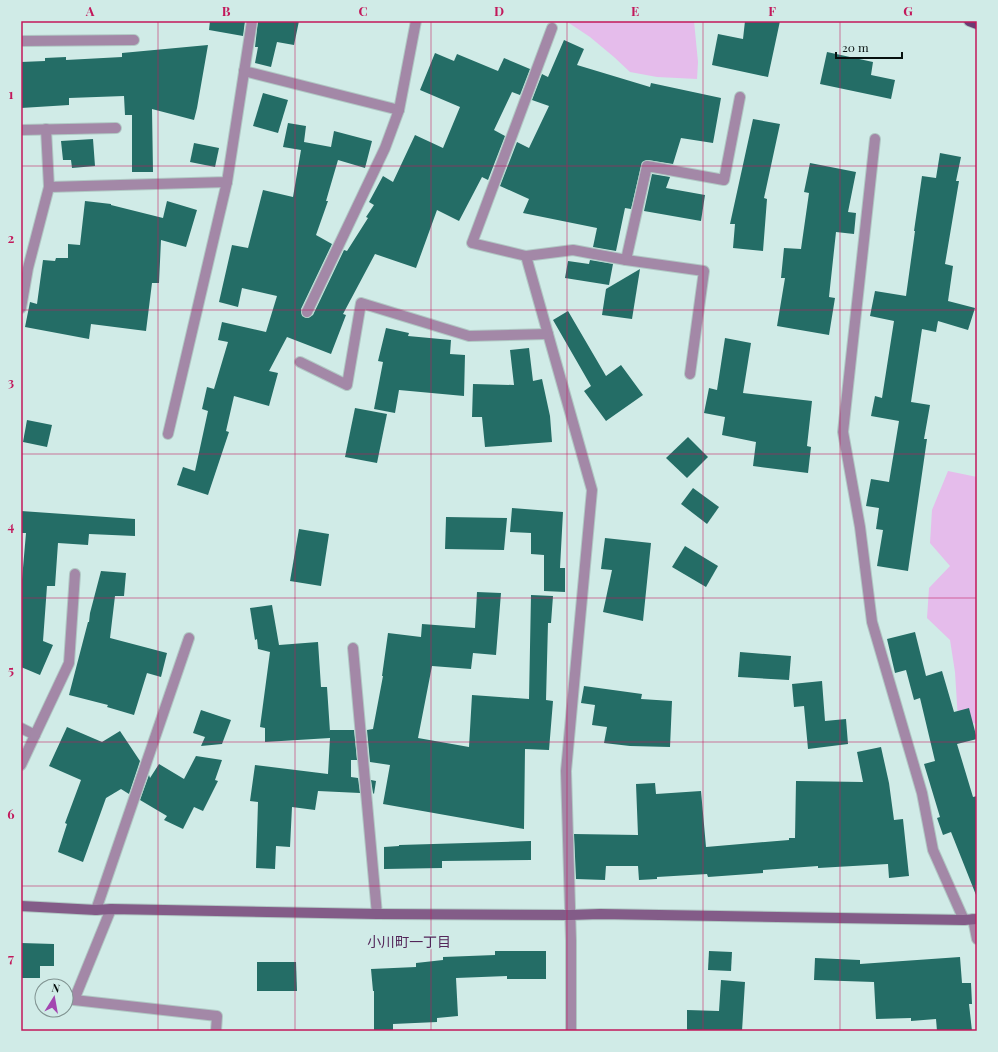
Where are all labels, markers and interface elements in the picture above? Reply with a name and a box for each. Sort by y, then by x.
text: A [85,2,95,19]
text: B [222,2,231,19]
text: C [358,2,368,19]
text: D [494,2,504,19]
text: E [631,2,639,19]
text: F [768,2,776,19]
text: G [903,2,913,19]
scale bar [836,34,902,60]
text: 20 m [842,39,869,55]
text: 1 [9,85,14,102]
text: 2 [8,229,15,246]
text: 3 [8,373,14,390]
text: 4 [8,517,15,534]
text: 5 [8,661,14,678]
text: 6 [7,805,15,822]
district label: 小川町一丁目 [367,932,451,951]
text: 7 [8,949,14,966]
north arrow [34,978,74,1018]
text: N [51,980,61,996]

